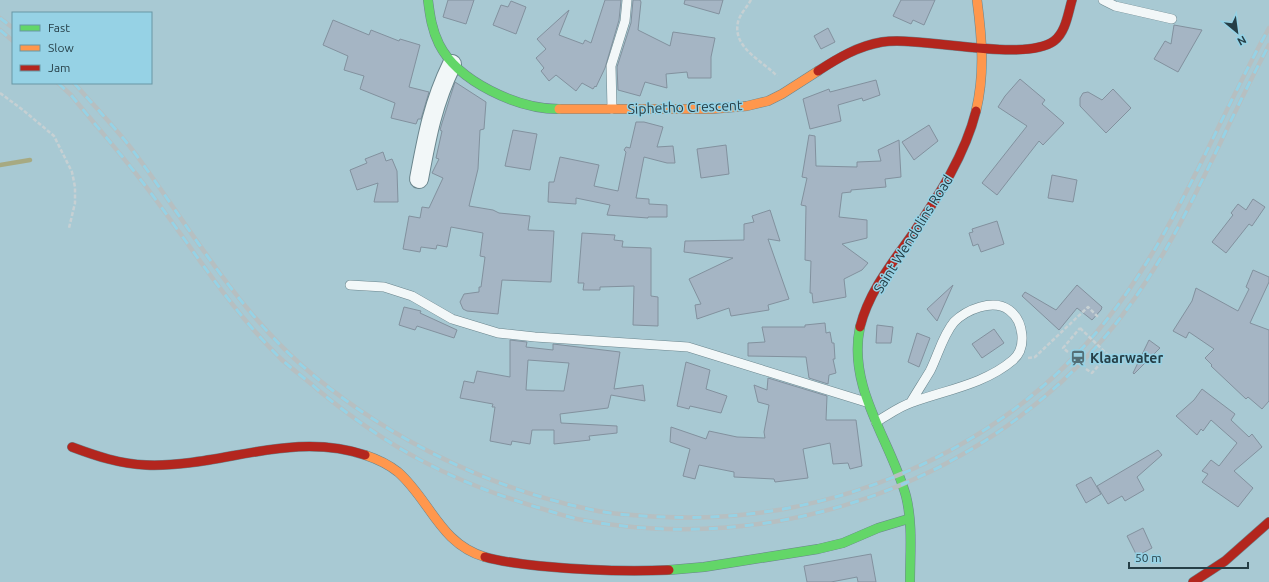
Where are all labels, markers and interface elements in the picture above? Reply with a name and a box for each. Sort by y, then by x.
legend [12,12,152,84]
north arrow [1217,12,1257,52]
text: Fast [48,21,70,34]
text: N [1235,34,1248,48]
text: Slow [48,41,74,54]
text: Jam [48,61,70,74]
street label: Siphetho Crescent [627,97,743,117]
street label: Saint Wendolins Road [870,172,956,296]
station icon: Klaarwater [1069,349,1087,367]
place label: Klaarwater [1090,350,1163,366]
scale bar [1129,544,1248,570]
text: 50 m [1135,551,1162,564]

